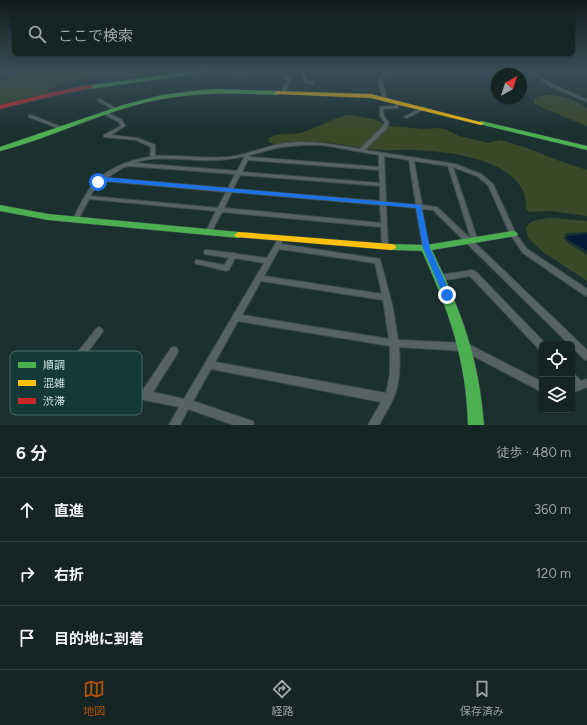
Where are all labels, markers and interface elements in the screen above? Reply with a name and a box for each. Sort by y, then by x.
search box [12,12,575,56]
icon: search [26,23,48,45]
text: ここで検索 [58,27,133,45]
north arrow [491,68,527,104]
route start [89,173,107,191]
route end [438,286,456,304]
map controls [539,341,575,413]
button: locate [539,341,575,377]
legend [10,351,142,415]
text: 順調 [43,359,65,372]
text: 混雑 [43,377,65,390]
button: layers [539,377,575,413]
text: 渋滞 [43,395,65,408]
text: 6 分 [16,443,47,463]
text: 徒歩 · 480 m [497,445,571,460]
icon: ahead [16,499,38,521]
text: 直進 [54,502,84,520]
text: 360 m [534,502,571,517]
icon: right [16,563,38,585]
text: 右折 [54,566,84,584]
text: 120 m [536,566,571,581]
icon: arrive [16,627,38,649]
text: 目的地に到着 [54,630,144,648]
tab: 地図 [83,678,105,718]
tab: 経路 [271,678,293,718]
tab: 保存済み [460,678,504,718]

